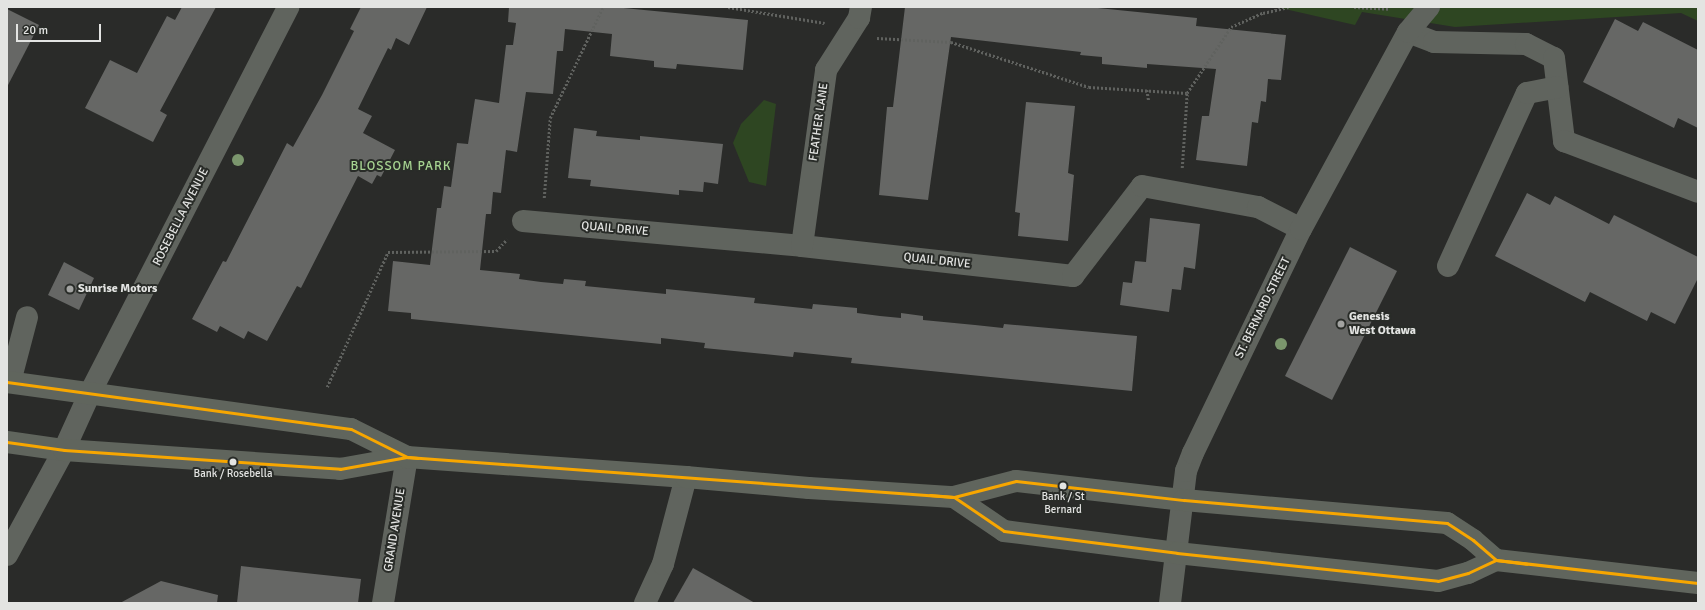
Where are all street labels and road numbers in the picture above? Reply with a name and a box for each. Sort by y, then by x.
street label: FEATHER LANE [806,82,832,162]
street label: ROSEBELLA AVENUE [150,166,212,268]
street label: QUAIL DRIVE [581,219,649,239]
street label: QUAIL DRIVE [903,250,971,272]
street label: ST. BERNARD STREET [1232,255,1294,361]
street label: GRAND AVENUE [381,487,409,573]

